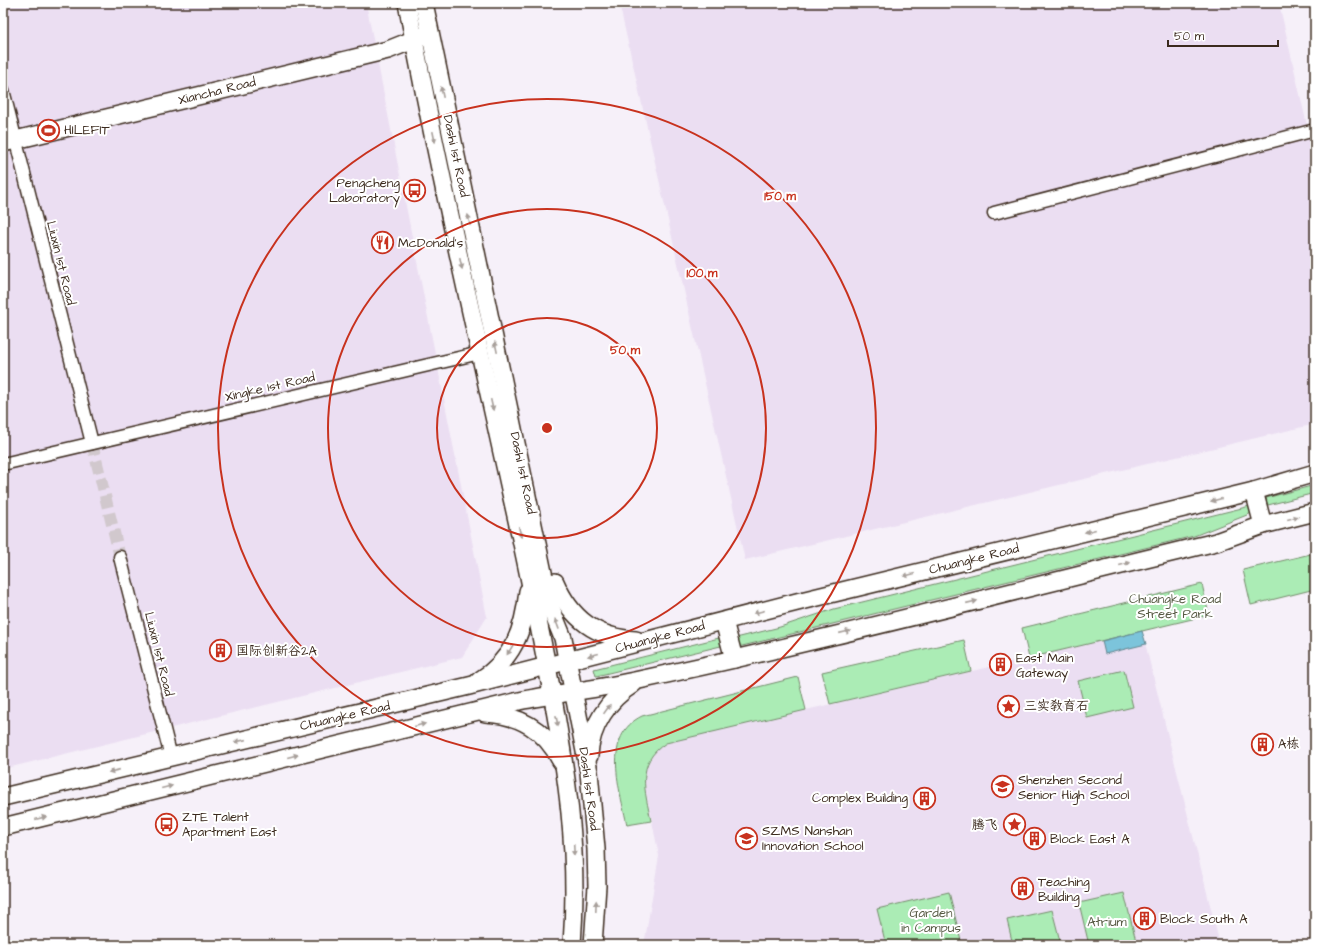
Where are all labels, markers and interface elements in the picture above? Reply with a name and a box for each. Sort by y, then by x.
scale bar [1168,22,1278,48]
text: 50 m [1174,28,1205,45]
street label: Xiancha Road [176,73,258,109]
one-way arrow [439,86,445,99]
street label: Dashi 1st Road [438,113,474,199]
sports icon: HILEFIT [36,117,62,143]
place label: HILEFIT [64,121,111,139]
one-way arrow [432,131,438,143]
place label: Pengcheng Laboratory [329,174,400,208]
bus stop icon: Pengcheng Laboratory [402,177,428,203]
text: 150 m [764,188,797,205]
one-way arrow [466,213,472,226]
street label: Liuxin 1st Road [42,219,80,307]
restaurant icon: McDonald's [370,230,396,256]
place label: McDonald's [398,234,464,252]
one-way arrow [459,258,465,271]
text: 100 m [687,265,718,282]
one-way arrow [492,341,498,353]
text: 50 m [610,342,641,359]
street label: Xingke 1st Road [223,368,317,407]
one-way arrow [489,399,495,411]
centre of rings [540,421,554,435]
street label: Dashi 1st Road [505,430,541,516]
one-way arrow [1210,498,1223,504]
one-way arrow [1287,514,1299,520]
one-way arrow [517,526,523,538]
one-way arrow [1084,528,1096,534]
street label: Chuangke Road [927,539,1021,580]
one-way arrow [1119,560,1131,566]
one-way arrow [903,572,916,578]
park label: Chuangke Road Street Park [1129,590,1221,623]
one-way arrow [966,599,978,605]
one-way arrow [753,609,766,615]
street label: Liuxin 1st Road [140,610,178,698]
street label: Chuangke Road [613,616,707,659]
one-way arrow [554,617,560,629]
one-way arrow [839,629,851,635]
building icon: 国际创新谷2A [207,638,233,664]
place label: 国际创新谷2A [236,642,317,660]
one-way arrow [507,644,514,656]
place label: East Main Gateway [1016,649,1074,683]
one-way arrow [587,652,599,658]
building icon: East Main Gateway [987,652,1013,678]
place icon: 三实教育石 [996,693,1022,719]
street label: Chuangke Road [298,697,392,736]
place label: 三实教育石 [1024,697,1089,715]
one-way arrow [603,704,611,714]
one-way arrow [554,715,560,727]
one-way arrow [414,722,426,728]
building icon: A栋 [1250,731,1276,757]
place label: A栋 [1278,735,1299,753]
one-way arrow [234,738,246,744]
street label: Dashi 1st Road [574,746,604,832]
one-way arrow [287,753,300,759]
one-way arrow [107,768,119,774]
place label: Shenzhen Second Senior High School [1018,771,1129,805]
school or university icon: Shenzhen Second Senior High School [989,774,1015,800]
one-way arrow [161,784,173,790]
building icon: Complex Building [911,785,937,811]
place label: Complex Building [812,789,908,808]
place label: ZTE Talent Apartment East [182,808,278,841]
bus stop icon: ZTE Talent Apartment East [153,811,179,837]
place icon: 腾飞 [1001,812,1027,838]
one-way arrow [35,815,47,821]
place label: 腾飞 [972,816,998,834]
place label: SZMS Nanshan Innovation School [762,822,864,855]
school or university icon: SZMS Nanshan Innovation School [733,825,759,851]
building icon: Block East A [1021,826,1047,852]
place label: Block East A [1050,830,1130,848]
one-way arrow [571,844,578,856]
place label: Teaching Building [1038,873,1090,907]
building icon: Teaching Building [1010,876,1036,902]
one-way arrow [593,899,599,912]
park label: Garden in Campus [901,904,961,937]
building icon: Block South A [1131,906,1157,932]
place label: Block South A [1160,910,1248,928]
park label: Atrium [1087,913,1128,931]

